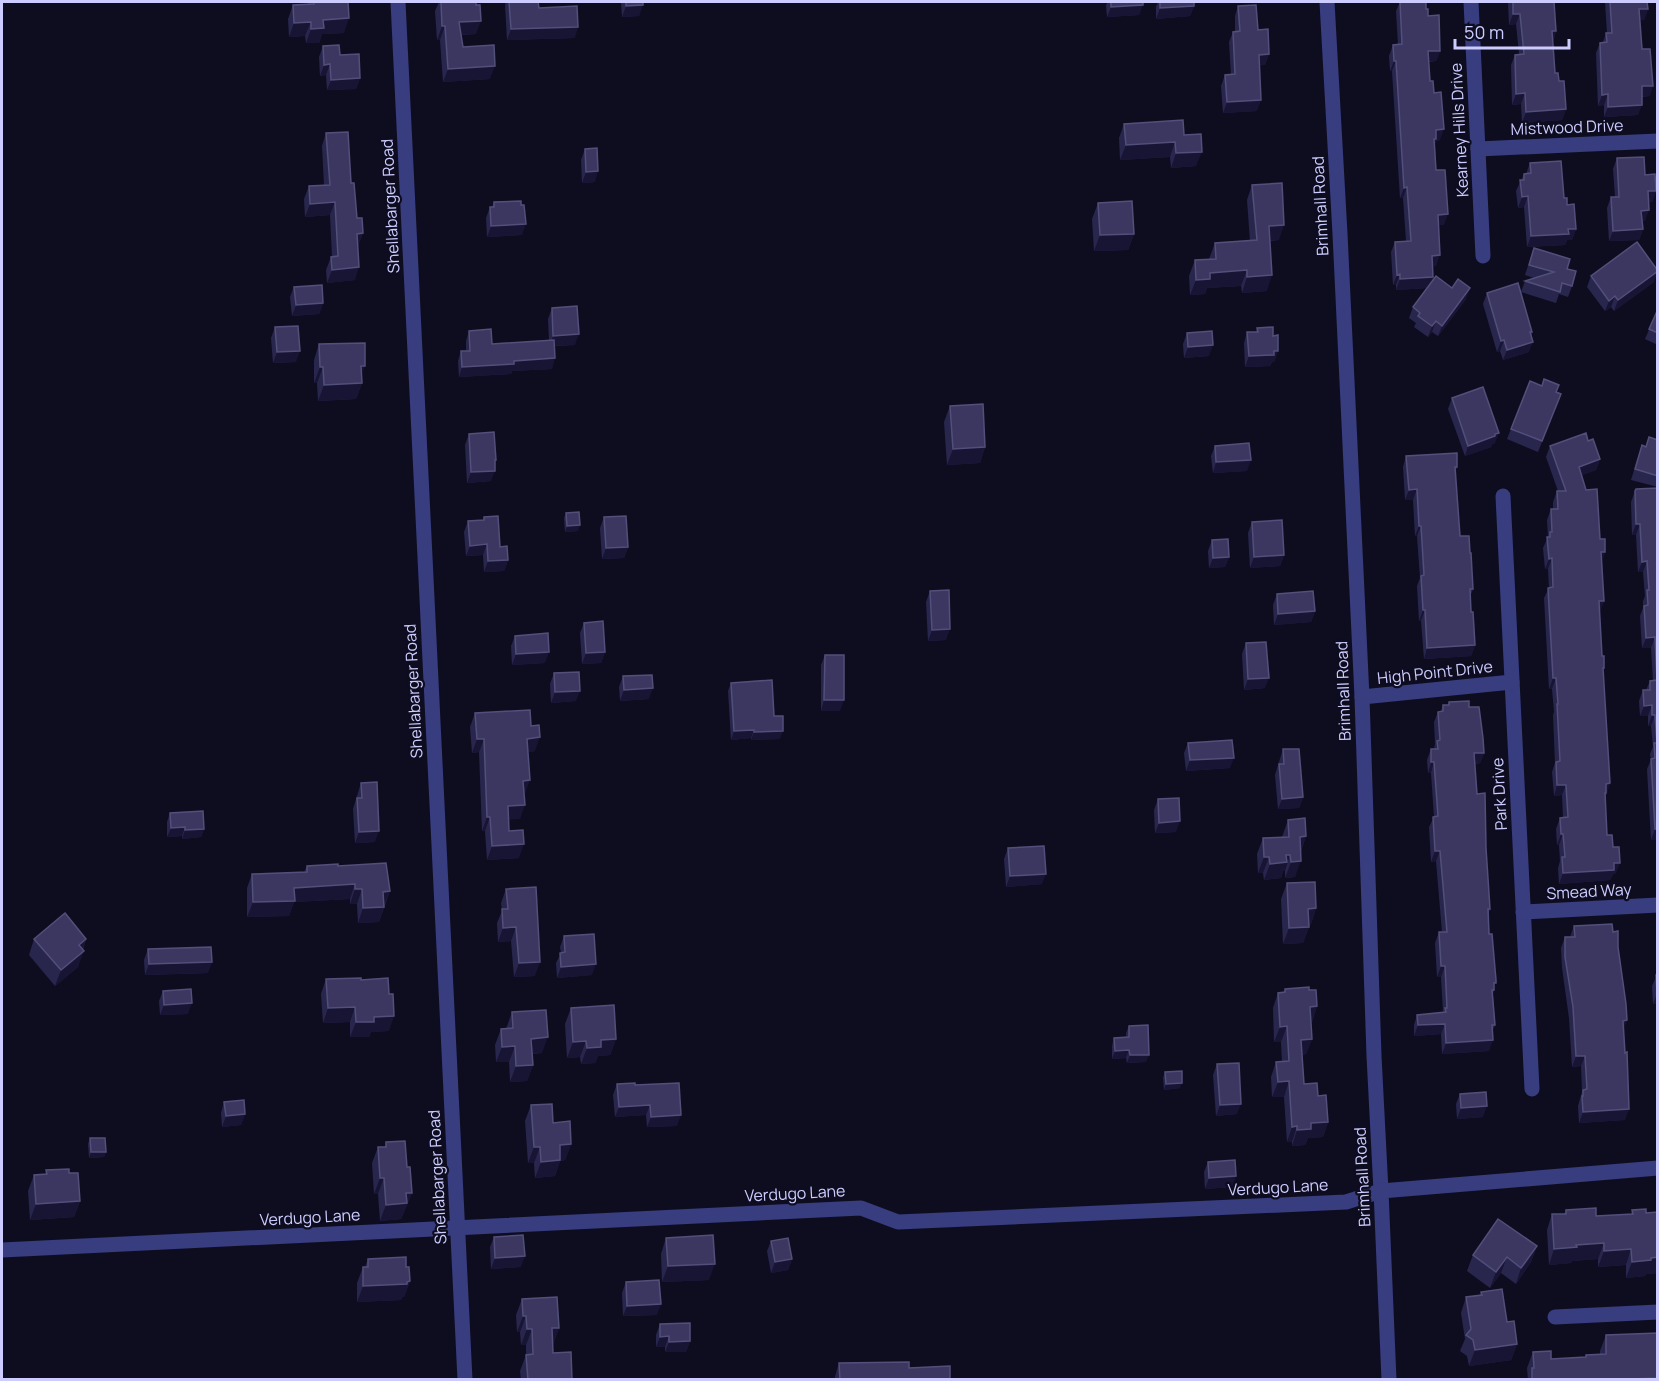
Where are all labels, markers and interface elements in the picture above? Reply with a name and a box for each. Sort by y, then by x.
scale bar [1455,12,1569,50]
text: 50 m [1464,20,1504,44]
street label: Kearney Hills Drive [1445,62,1473,198]
street label: Mistwood Drive [1510,114,1624,140]
street label: Shellabarger Road [375,138,405,274]
street label: Brimhall Road [1306,156,1334,256]
street label: Shellabarger Road [398,623,428,759]
street label: Brimhall Road [1330,641,1356,741]
street label: High Point Drive [1376,655,1494,689]
street label: Park Drive [1486,757,1512,831]
street label: Smead Way [1546,878,1633,904]
street label: Shellabarger Road [422,1109,452,1245]
street label: Brimhall Road [1348,1127,1376,1227]
street label: Verdugo Lane [1227,1173,1329,1201]
street label: Verdugo Lane [744,1179,846,1207]
street label: Verdugo Lane [259,1203,361,1231]

